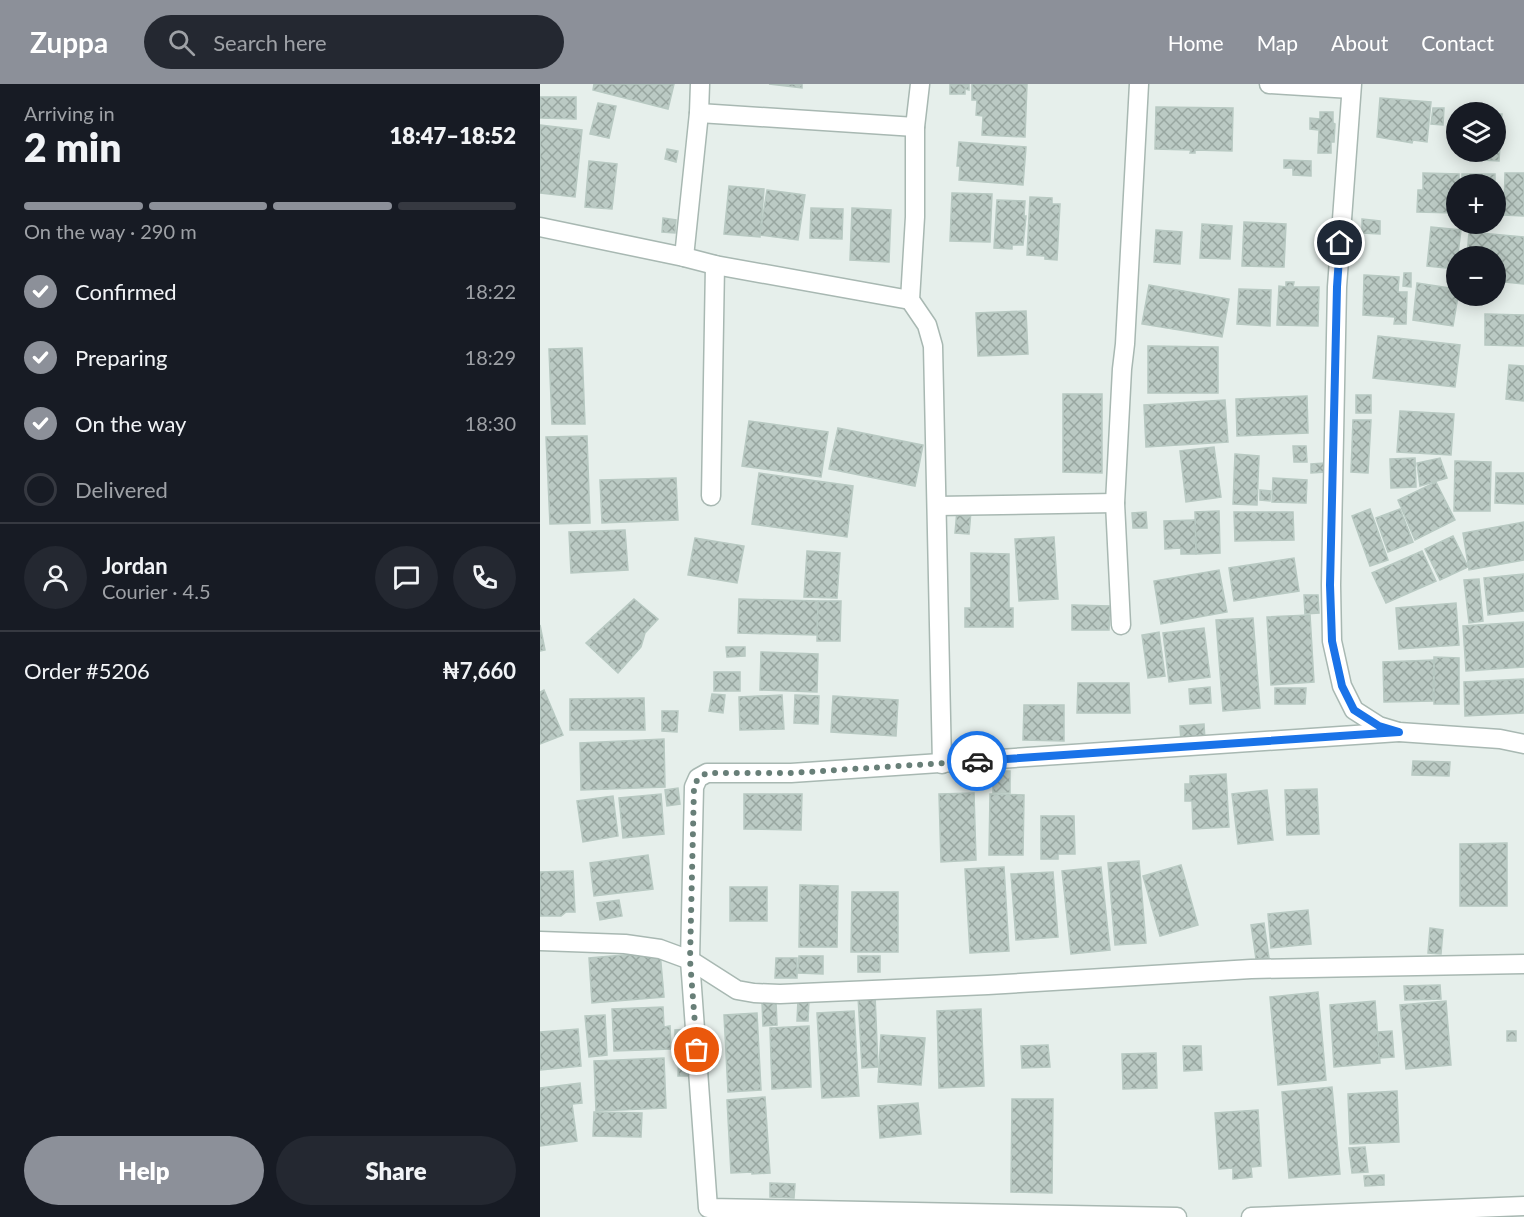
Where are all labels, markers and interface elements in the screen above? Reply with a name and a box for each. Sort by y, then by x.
search box [144,15,564,69]
text: Zuppa [30,25,108,59]
icon: search [165,26,198,59]
text: Search here [213,29,327,56]
text: Home [1168,30,1224,55]
text: Map [1257,30,1298,55]
text: About [1331,30,1388,55]
text: Contact [1421,30,1494,55]
text: Arriving in [24,101,115,125]
map controls [1446,102,1506,306]
button: layers [1446,102,1506,162]
text: 18:47–18:52 [390,122,516,149]
text: 2 min [24,124,121,170]
button: + [1446,174,1506,234]
pin [1314,217,1365,268]
text: On the way · 290 m [24,219,197,243]
icon: home [1323,226,1356,259]
button: − [1446,246,1506,306]
icon: check [24,275,57,308]
text: Confirmed [75,278,177,305]
text: 18:22 [465,279,516,303]
icon: check [24,341,57,374]
text: Preparing [75,344,167,371]
text: 18:29 [465,345,516,369]
icon: check [24,407,57,440]
text: On the way [75,410,186,437]
text: 18:30 [465,411,516,435]
text: Delivered [75,476,168,503]
button: person [24,546,87,609]
button: chat [375,546,438,609]
button: phone [453,546,516,609]
text: Jordan [102,552,168,579]
text: Courier · 4.5 [102,579,211,603]
text: Order #5206 [24,657,150,684]
text: ₦7,660 [442,657,516,684]
courier [947,731,1007,791]
icon: car [961,745,994,778]
pin [671,1024,722,1075]
icon: bag [680,1033,713,1066]
button: Help [24,1136,264,1205]
button: Share [276,1136,516,1205]

